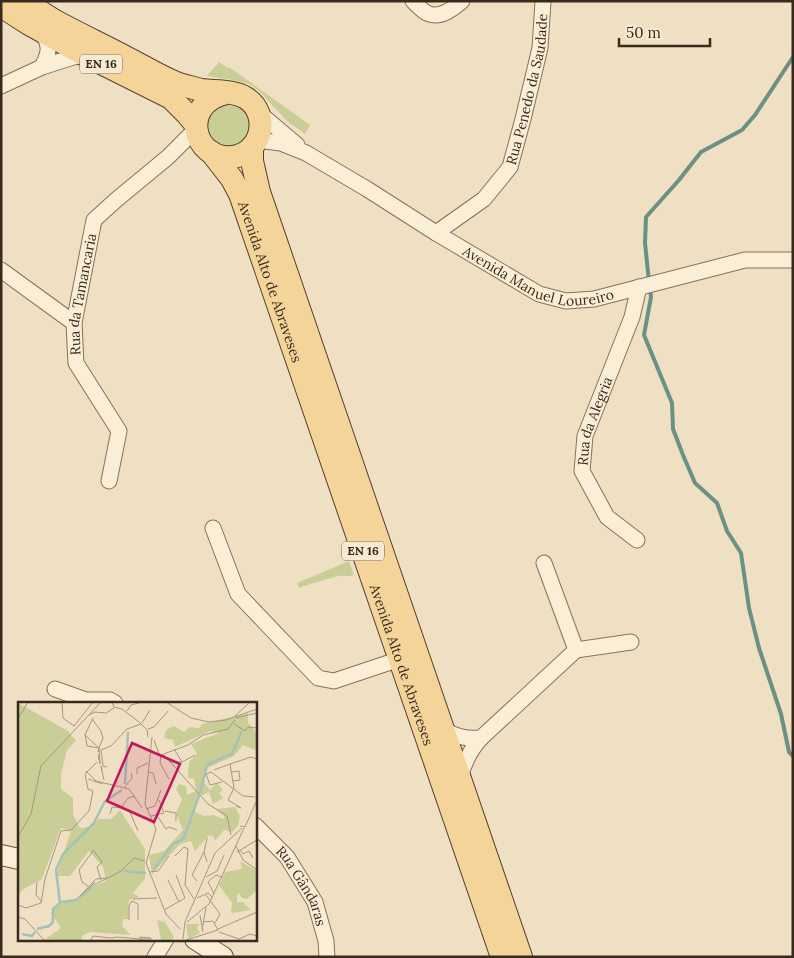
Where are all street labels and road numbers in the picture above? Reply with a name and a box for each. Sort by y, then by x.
street label: Rua Penedo da Saudade [502,13,551,167]
road number: EN 16 [80,54,122,74]
street label: Avenida Alto de Abraveses [234,198,306,365]
street label: Rua da Tamancaria [64,232,100,356]
street label: Avenida Manuel Loureiro [459,241,616,310]
street label: Rua da Alegria [574,374,617,466]
road number: EN 16 [342,542,384,560]
street label: Avenida Alto de Abraveses [365,581,438,748]
street label: Rua Gândaras [272,842,330,928]

